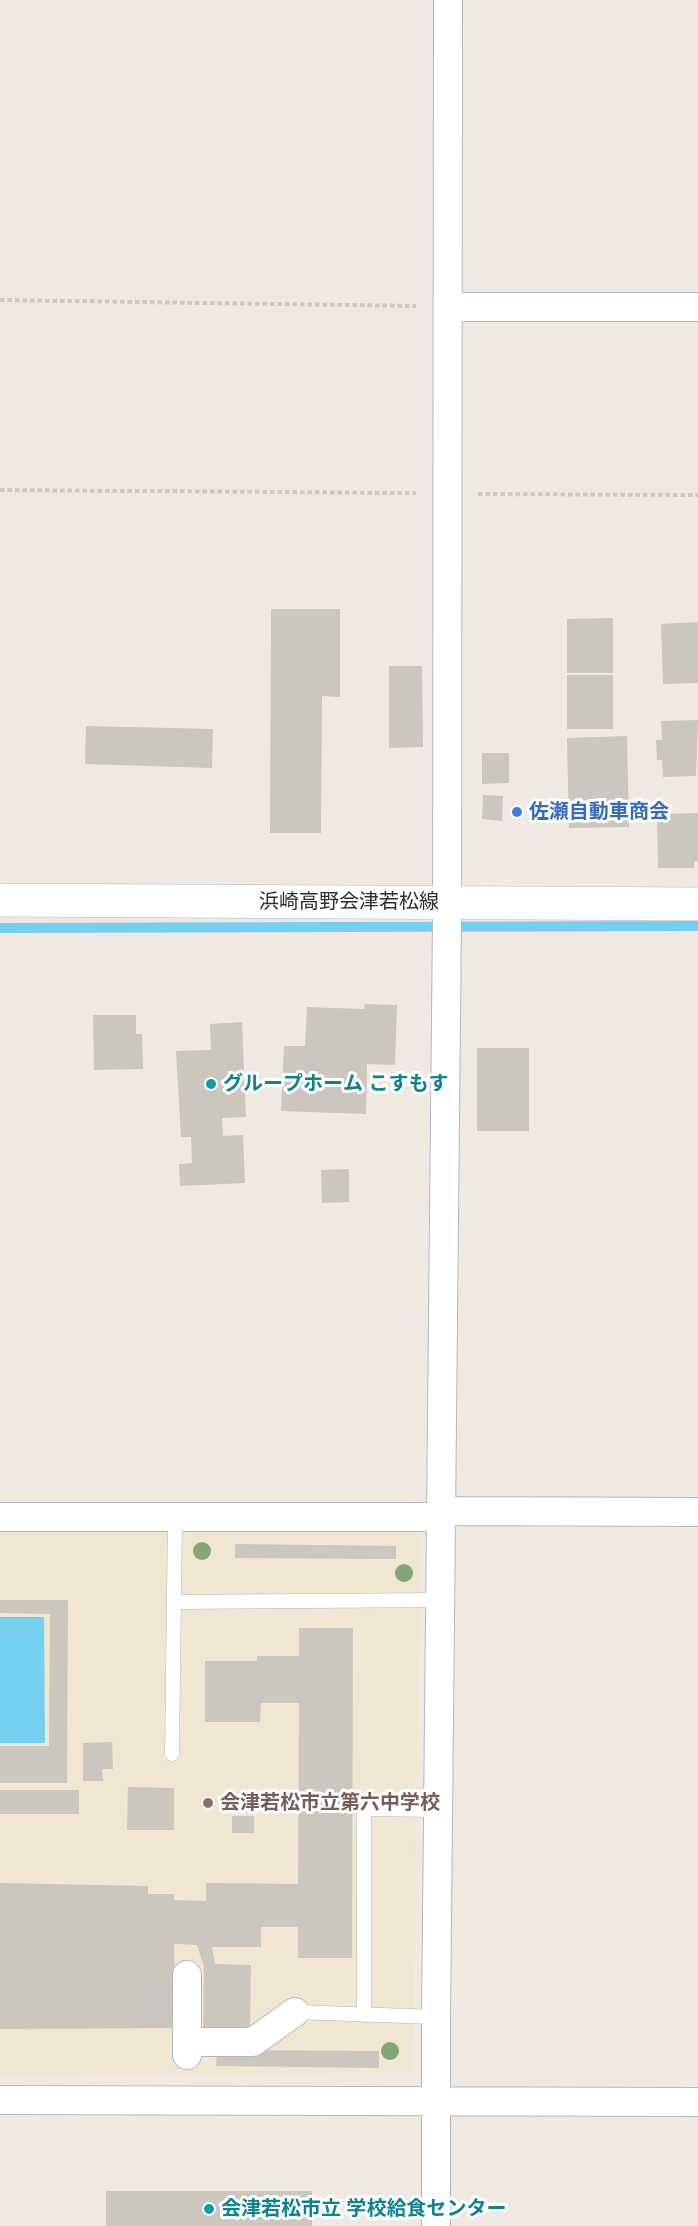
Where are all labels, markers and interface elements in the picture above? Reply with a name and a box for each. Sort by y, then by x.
place label: 佐瀬自動車商会 [529,800,669,824]
marker: 佐瀬自動車商会 [510,805,524,819]
street label: 浜崎高野会津若松線 [259,890,439,914]
place label: グループホーム こすもす [223,1072,449,1096]
marker: グループホーム こすもす [204,1077,218,1091]
place label: 会津若松市立第六中学校 [220,1791,440,1815]
marker: 会津若松市立第六中学校 [201,1796,215,1810]
place label: 会津若松市立 学校給食センター [221,2197,507,2221]
marker: 会津若松市立 学校給食センター [202,2202,216,2216]

